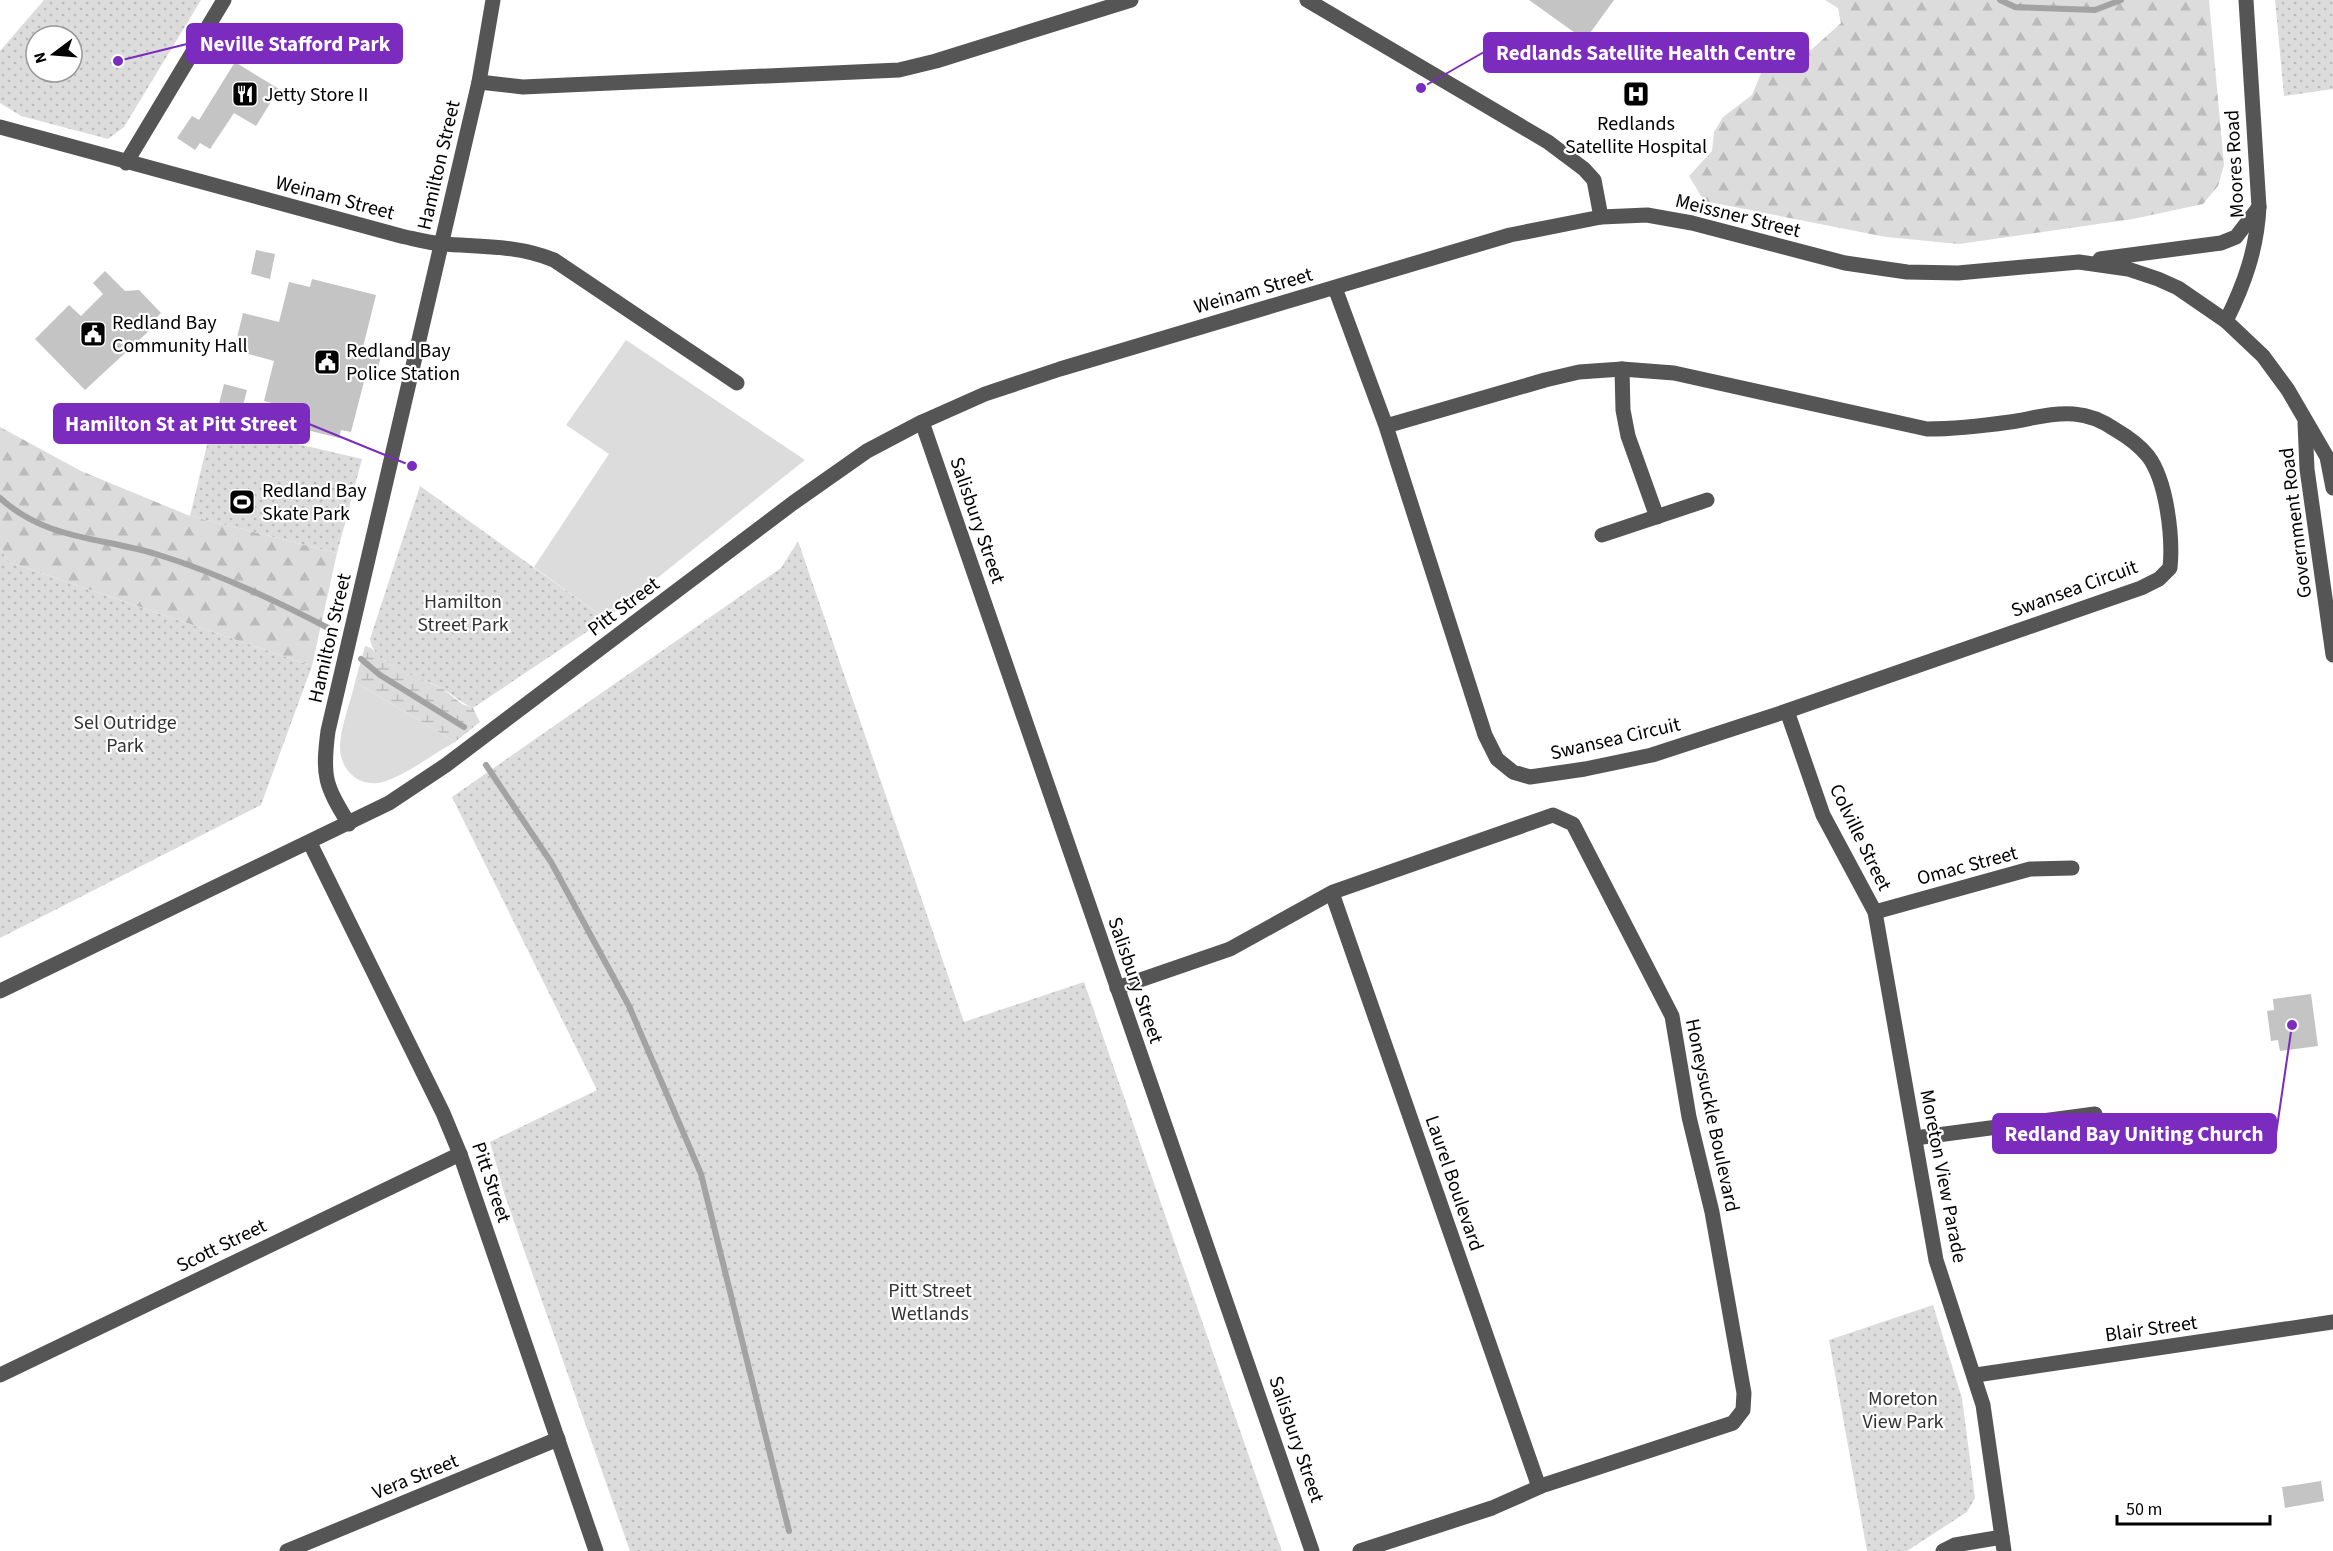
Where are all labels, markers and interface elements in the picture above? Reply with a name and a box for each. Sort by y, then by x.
north arrow [24,24,84,84]
callout: Neville Stafford Park [187,24,402,63]
text: Neville Stafford Park [200,29,391,59]
callout: Redlands Satellite Health Centre [1484,33,1808,72]
text: Redlands Satellite Health Centre [1496,38,1796,68]
text: N [29,50,53,66]
restaurant icon: Jetty Store II [230,79,260,109]
hospital icon: Redlands Satellite Hospital [1621,79,1651,109]
place label: Jetty Store II [264,81,368,109]
street label: Hamilton Street [410,97,468,233]
street label: Moores Road [2218,109,2252,219]
place label: Redlands Satellite Hospital [1565,110,1707,161]
street label: Weinam Street [272,169,398,227]
street label: Meissner Street [1672,187,1803,245]
street label: Weinam Street [1191,261,1316,321]
place label: Redland Bay Community Hall [112,309,248,360]
public building icon: Redland Bay Community Hall [78,319,108,349]
place label: Redland Bay Police Station [346,337,460,388]
public building icon: Redland Bay Police Station [312,347,342,377]
callout: Hamilton St at Pitt Street [54,404,309,443]
text: Hamilton St at Pitt Street [65,409,297,439]
street label: Government Road [2273,446,2319,600]
street label: Salisbury Street [942,453,1012,588]
place label: Redland Bay Skate Park [262,477,367,528]
sports icon: Redland Bay Skate Park [227,487,257,517]
street label: Swansea Circuit [2007,553,2142,625]
street label: Hamilton Street [301,570,359,706]
street label: Pitt Street [582,570,666,643]
park label: Hamilton Street Park [417,588,509,639]
park label: Sel Outridge Park [73,709,177,760]
street label: Swansea Circuit [1547,710,1683,768]
street label: Colville Street [1822,779,1898,896]
street label: Omac Street [1914,839,2021,893]
street label: Salisbury Street [1100,913,1170,1048]
street label: Honeysuckle Boulevard [1678,1016,1746,1214]
street label: Moreton View Parade [1912,1087,1974,1265]
street label: Laurel Boulevard [1418,1112,1490,1255]
callout: Redland Bay Uniting Church [1993,1114,2276,1153]
text: Redland Bay Uniting Church [2005,1119,2263,1149]
street label: Pitt Street [464,1138,518,1227]
street label: Scott Street [172,1212,271,1280]
park label: Pitt Street Wetlands [888,1277,972,1328]
street label: Blair Street [2103,1309,2199,1349]
street label: Salisbury Street [1261,1372,1331,1507]
park label: Moreton View Park [1862,1385,1944,1436]
street label: Vera Street [368,1447,463,1507]
scale bar [2117,1488,2270,1526]
text: 50 m [2126,1497,2162,1522]

